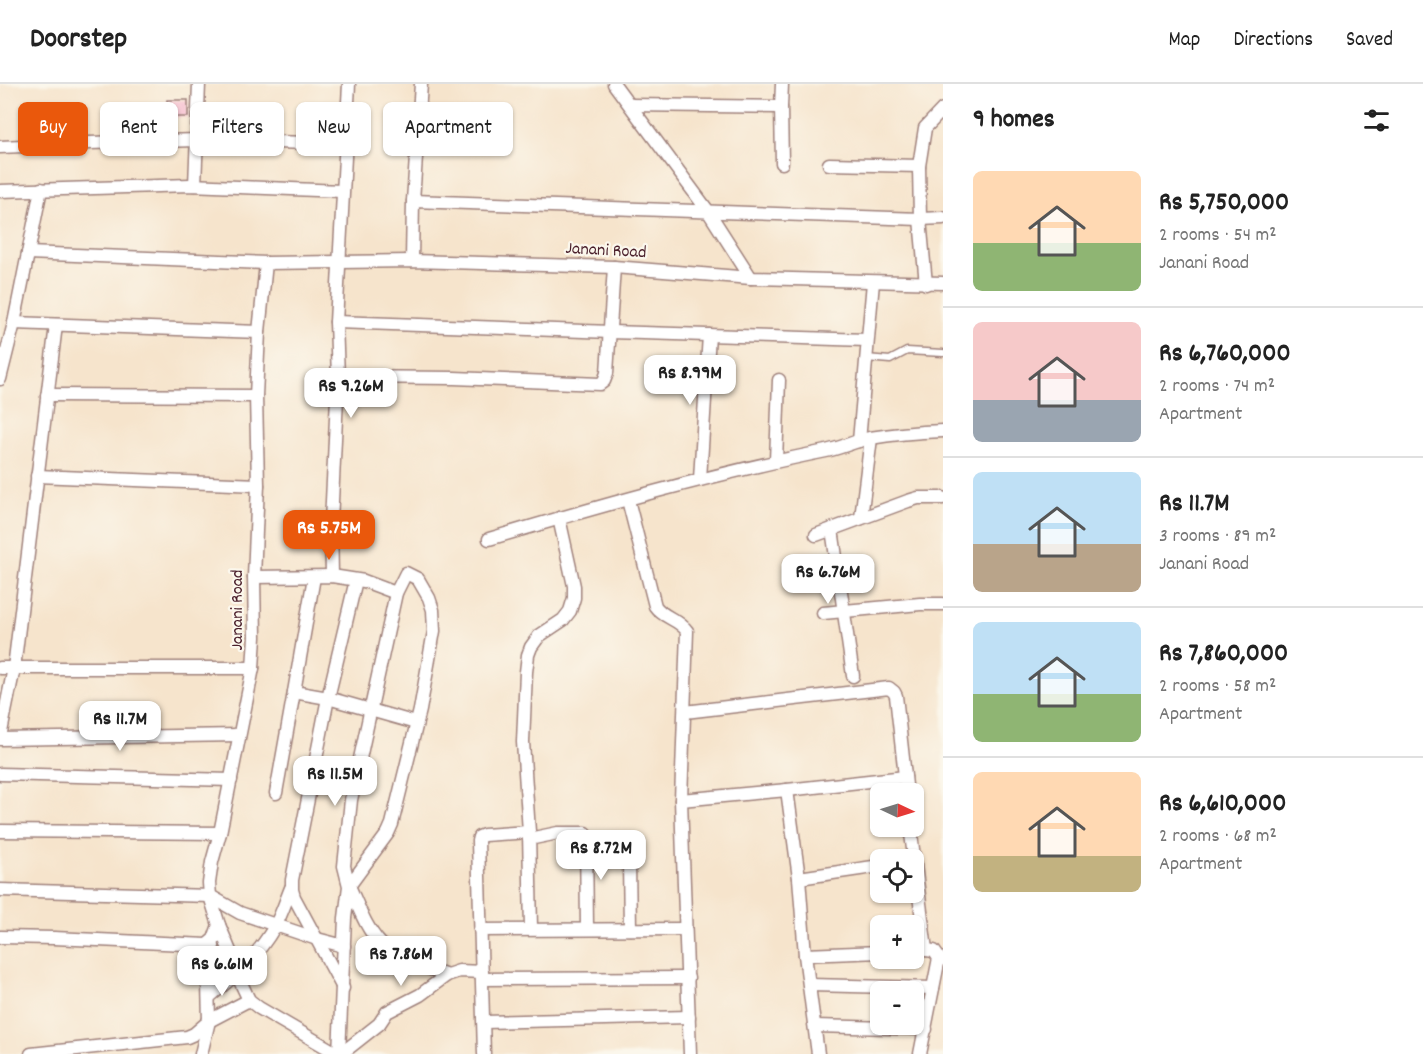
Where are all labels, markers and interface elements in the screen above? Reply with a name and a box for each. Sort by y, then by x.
text: Doorstep [30,21,127,61]
text: Map [1169,26,1200,56]
text: Directions [1233,26,1313,56]
text: Saved [1346,26,1393,56]
chip: Buy [18,102,88,156]
chip: Rent [100,102,178,156]
chip: Filters [190,102,284,156]
chip: New [296,102,371,156]
chip: Apartment [383,102,513,156]
text: 9 homes [973,102,1055,139]
icon: filters [1360,104,1393,137]
text: Rs 5,750,000 [1159,185,1289,222]
icon: home [1021,195,1093,267]
text: 2 rooms · 54 m² [1159,222,1277,250]
street label: Janani Road [565,237,647,266]
text: Janani Road [1159,250,1249,278]
text: Rs 6,760,000 [1159,336,1291,373]
icon: home [1021,346,1093,418]
pin: Rs 8.99M [628,355,752,406]
text: Rs 8.99M [658,360,722,388]
pin: Rs 9.26M [289,368,413,419]
text: Rs 9.26M [318,373,384,401]
text: 2 rooms · 74 m² [1159,373,1275,401]
text: Apartment [1159,401,1242,429]
text: Rs 11.7M [1159,486,1229,523]
icon: home [1021,496,1093,568]
pin: Rs 5.75M [267,510,391,561]
text: Rs 5.75M [297,515,361,543]
text: 3 rooms · 89 m² [1159,523,1276,551]
text: Janani Road [1159,551,1249,579]
pin: Rs 6.76M [766,554,890,605]
text: Rs 6.76M [795,559,861,587]
street label: Janani Road [226,569,251,651]
text: Rs 7,860,000 [1159,636,1288,673]
icon: home [1021,646,1093,718]
text: 2 rooms · 58 m² [1159,673,1276,701]
pin: Rs 11.7M [58,701,182,752]
text: Apartment [1159,701,1242,729]
text: Rs 11.7M [93,706,147,734]
pin: Rs 11.5M [273,756,397,807]
text: Rs 11.5M [307,761,363,789]
north arrow [870,783,924,837]
map controls [870,783,924,1035]
text: Rs 6,610,000 [1159,786,1286,823]
icon: home [1021,796,1093,868]
text: 2 rooms · 68 m² [1159,823,1277,851]
pin: Rs 8.72M [539,830,663,881]
text: Rs 8.72M [570,835,632,863]
button: locate [870,849,924,903]
text: Apartment [1159,851,1242,879]
button: + [870,915,924,969]
pin: Rs 7.86M [339,936,463,987]
text: Rs 7.86M [369,941,433,969]
pin: Rs 6.61M [160,946,284,997]
text: Rs 6.61M [191,951,253,979]
button: − [870,981,924,1035]

